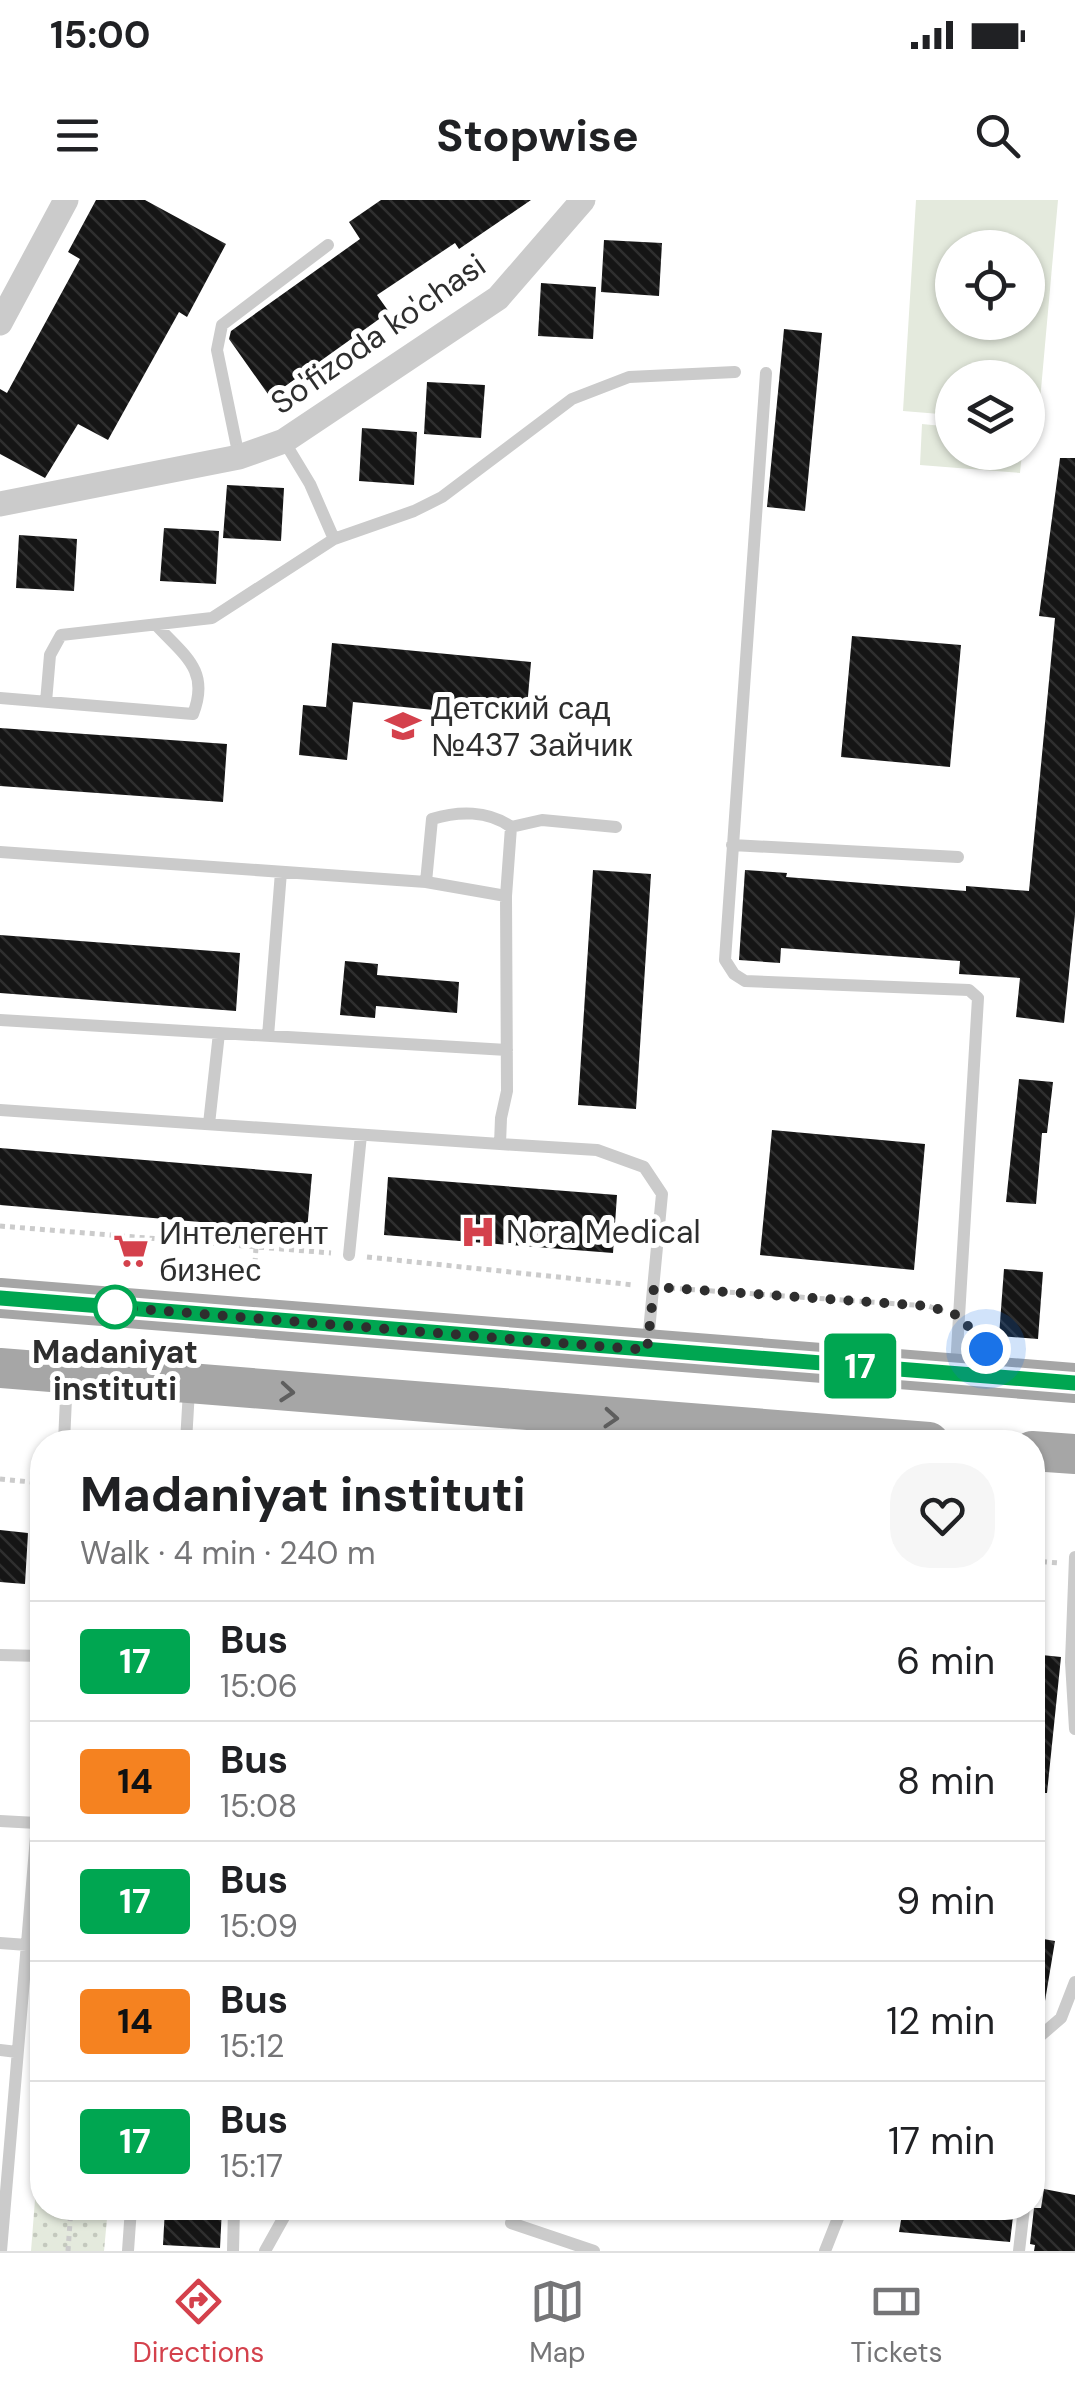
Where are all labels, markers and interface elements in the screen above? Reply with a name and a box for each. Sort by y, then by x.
text: 15:00 [50,10,151,60]
text: Stopwise [436,106,639,165]
icon: menu [50,108,105,163]
icon: search [970,108,1025,163]
map controls [935,230,1045,470]
button: locate [935,230,1045,340]
street label: So'fizoda ko'chasi [262,244,494,424]
button: layers [935,360,1045,470]
place label: Детский сад №437 Зайчик [431,687,633,766]
school or university icon: Детский сад №437 Зайчик [384,707,422,745]
place label: Nora Medical [506,1211,701,1253]
place label: Интелегент бизнес [159,1212,329,1291]
hospital icon: Nora Medical [459,1213,497,1251]
supermarket icon: Интелегент бизнес [112,1232,150,1270]
marker: Madaniyat instituti [94,1286,136,1328]
your location [961,1324,1011,1374]
place label: Madaniyat instituti [32,1331,198,1410]
line badge: 17 [815,1334,905,1398]
text: 17 [844,1343,876,1389]
one-way arrow [279,1380,295,1402]
one-way arrow [603,1406,619,1428]
text: Madaniyat instituti [80,1463,526,1526]
button: heart [890,1463,995,1568]
text: Walk · 4 min · 240 m [80,1532,376,1574]
text: Bus [220,1615,288,1665]
text: 6 min [896,1636,995,1686]
text: 17 [119,1638,151,1684]
text: 15:06 [220,1665,298,1707]
text: Bus [220,1735,288,1785]
text: 8 min [897,1756,995,1806]
text: 14 [117,1758,153,1804]
text: 15:08 [220,1785,297,1827]
text: Bus [220,1855,288,1905]
text: 9 min [896,1876,995,1926]
text: 17 [119,1878,151,1924]
text: 15:09 [220,1905,298,1947]
text: Bus [220,1975,288,2025]
text: 12 min [886,1996,995,2046]
text: 14 [117,1998,153,2044]
text: 15:12 [220,2025,284,2067]
text: Bus [220,2095,288,2145]
text: 17 min [888,2116,995,2166]
text: 17 [119,2118,151,2164]
text: 15:17 [220,2145,283,2187]
tab: Directions [132,2274,264,2371]
tab: Map [529,2274,586,2371]
tab: Tickets [850,2274,942,2371]

